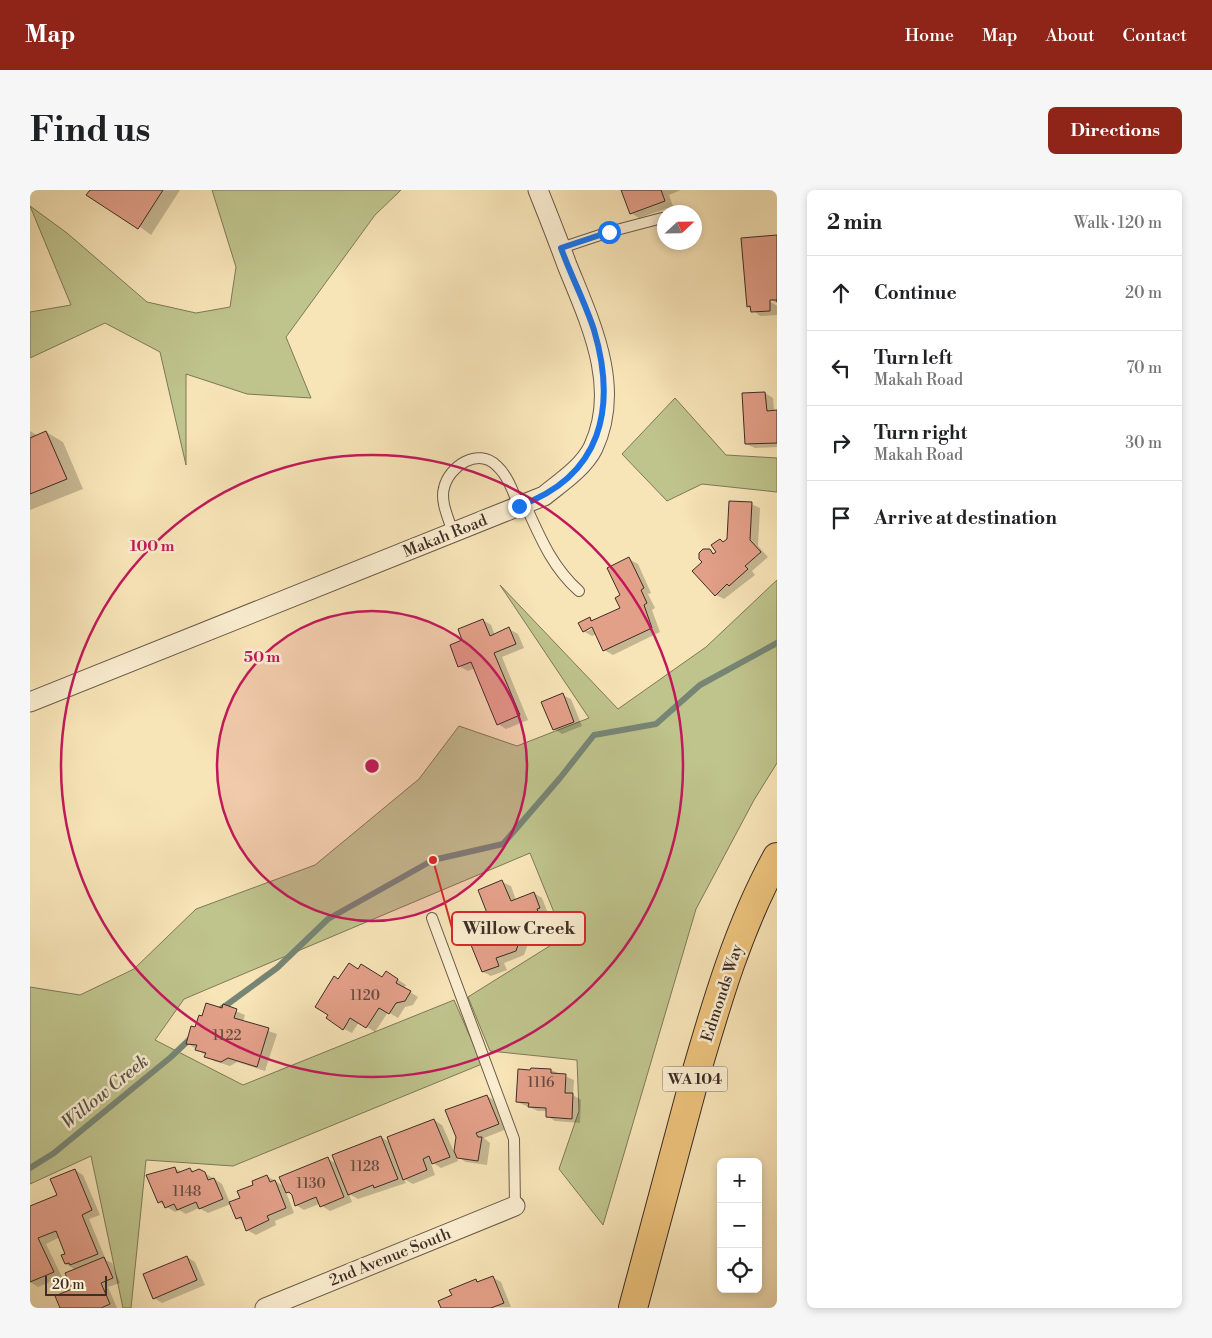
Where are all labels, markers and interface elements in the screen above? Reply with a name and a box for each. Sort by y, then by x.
text: Map [25,20,75,50]
text: Home [905,24,954,47]
text: Map [982,24,1018,47]
text: About [1046,24,1095,47]
text: Contact [1123,24,1187,47]
button: Directions [1048,107,1182,154]
text: Find us [30,109,150,152]
north arrow [657,205,702,250]
text: 2 min [827,210,882,236]
text: Walk · 120 m [1074,213,1162,233]
route start [598,221,621,244]
icon: ahead [827,279,855,307]
text: Continue [874,281,957,305]
text: 20 m [1125,283,1162,303]
text: Turn left [874,346,953,370]
icon: left [827,354,855,382]
text: 70 m [1126,358,1162,378]
text: Makah Road [874,370,963,390]
text: Turn right [874,421,967,445]
icon: right [827,429,855,457]
text: 30 m [1125,433,1162,453]
text: Makah Road [874,445,963,465]
route end [508,495,531,518]
icon: arrive [827,504,855,532]
text: Arrive at destination [874,506,1057,530]
street label: Makah Road [400,510,490,562]
text: 100 m [130,537,175,556]
text: 50 m [244,648,280,667]
centre of rings [363,757,381,775]
callout: Willow Creek [452,912,585,945]
text: Willow Creek [462,917,576,940]
street label: Edmonds Way [697,942,747,1044]
house number: 1120 [350,987,380,1005]
house number: 1122 [213,1027,241,1045]
water label: Willow Creek [57,1050,153,1134]
road number: WA 104 [662,1066,728,1092]
house number: 1116 [528,1074,555,1092]
house number: 1128 [350,1158,380,1176]
map controls [717,1158,762,1293]
button: + [717,1158,762,1203]
house number: 1130 [296,1175,326,1193]
house number: 1148 [173,1183,201,1201]
button: − [717,1203,762,1248]
street label: 2nd Avenue South [326,1223,454,1291]
button: locate [717,1248,762,1293]
scale bar [45,1273,108,1296]
text: 20 m [52,1276,84,1294]

